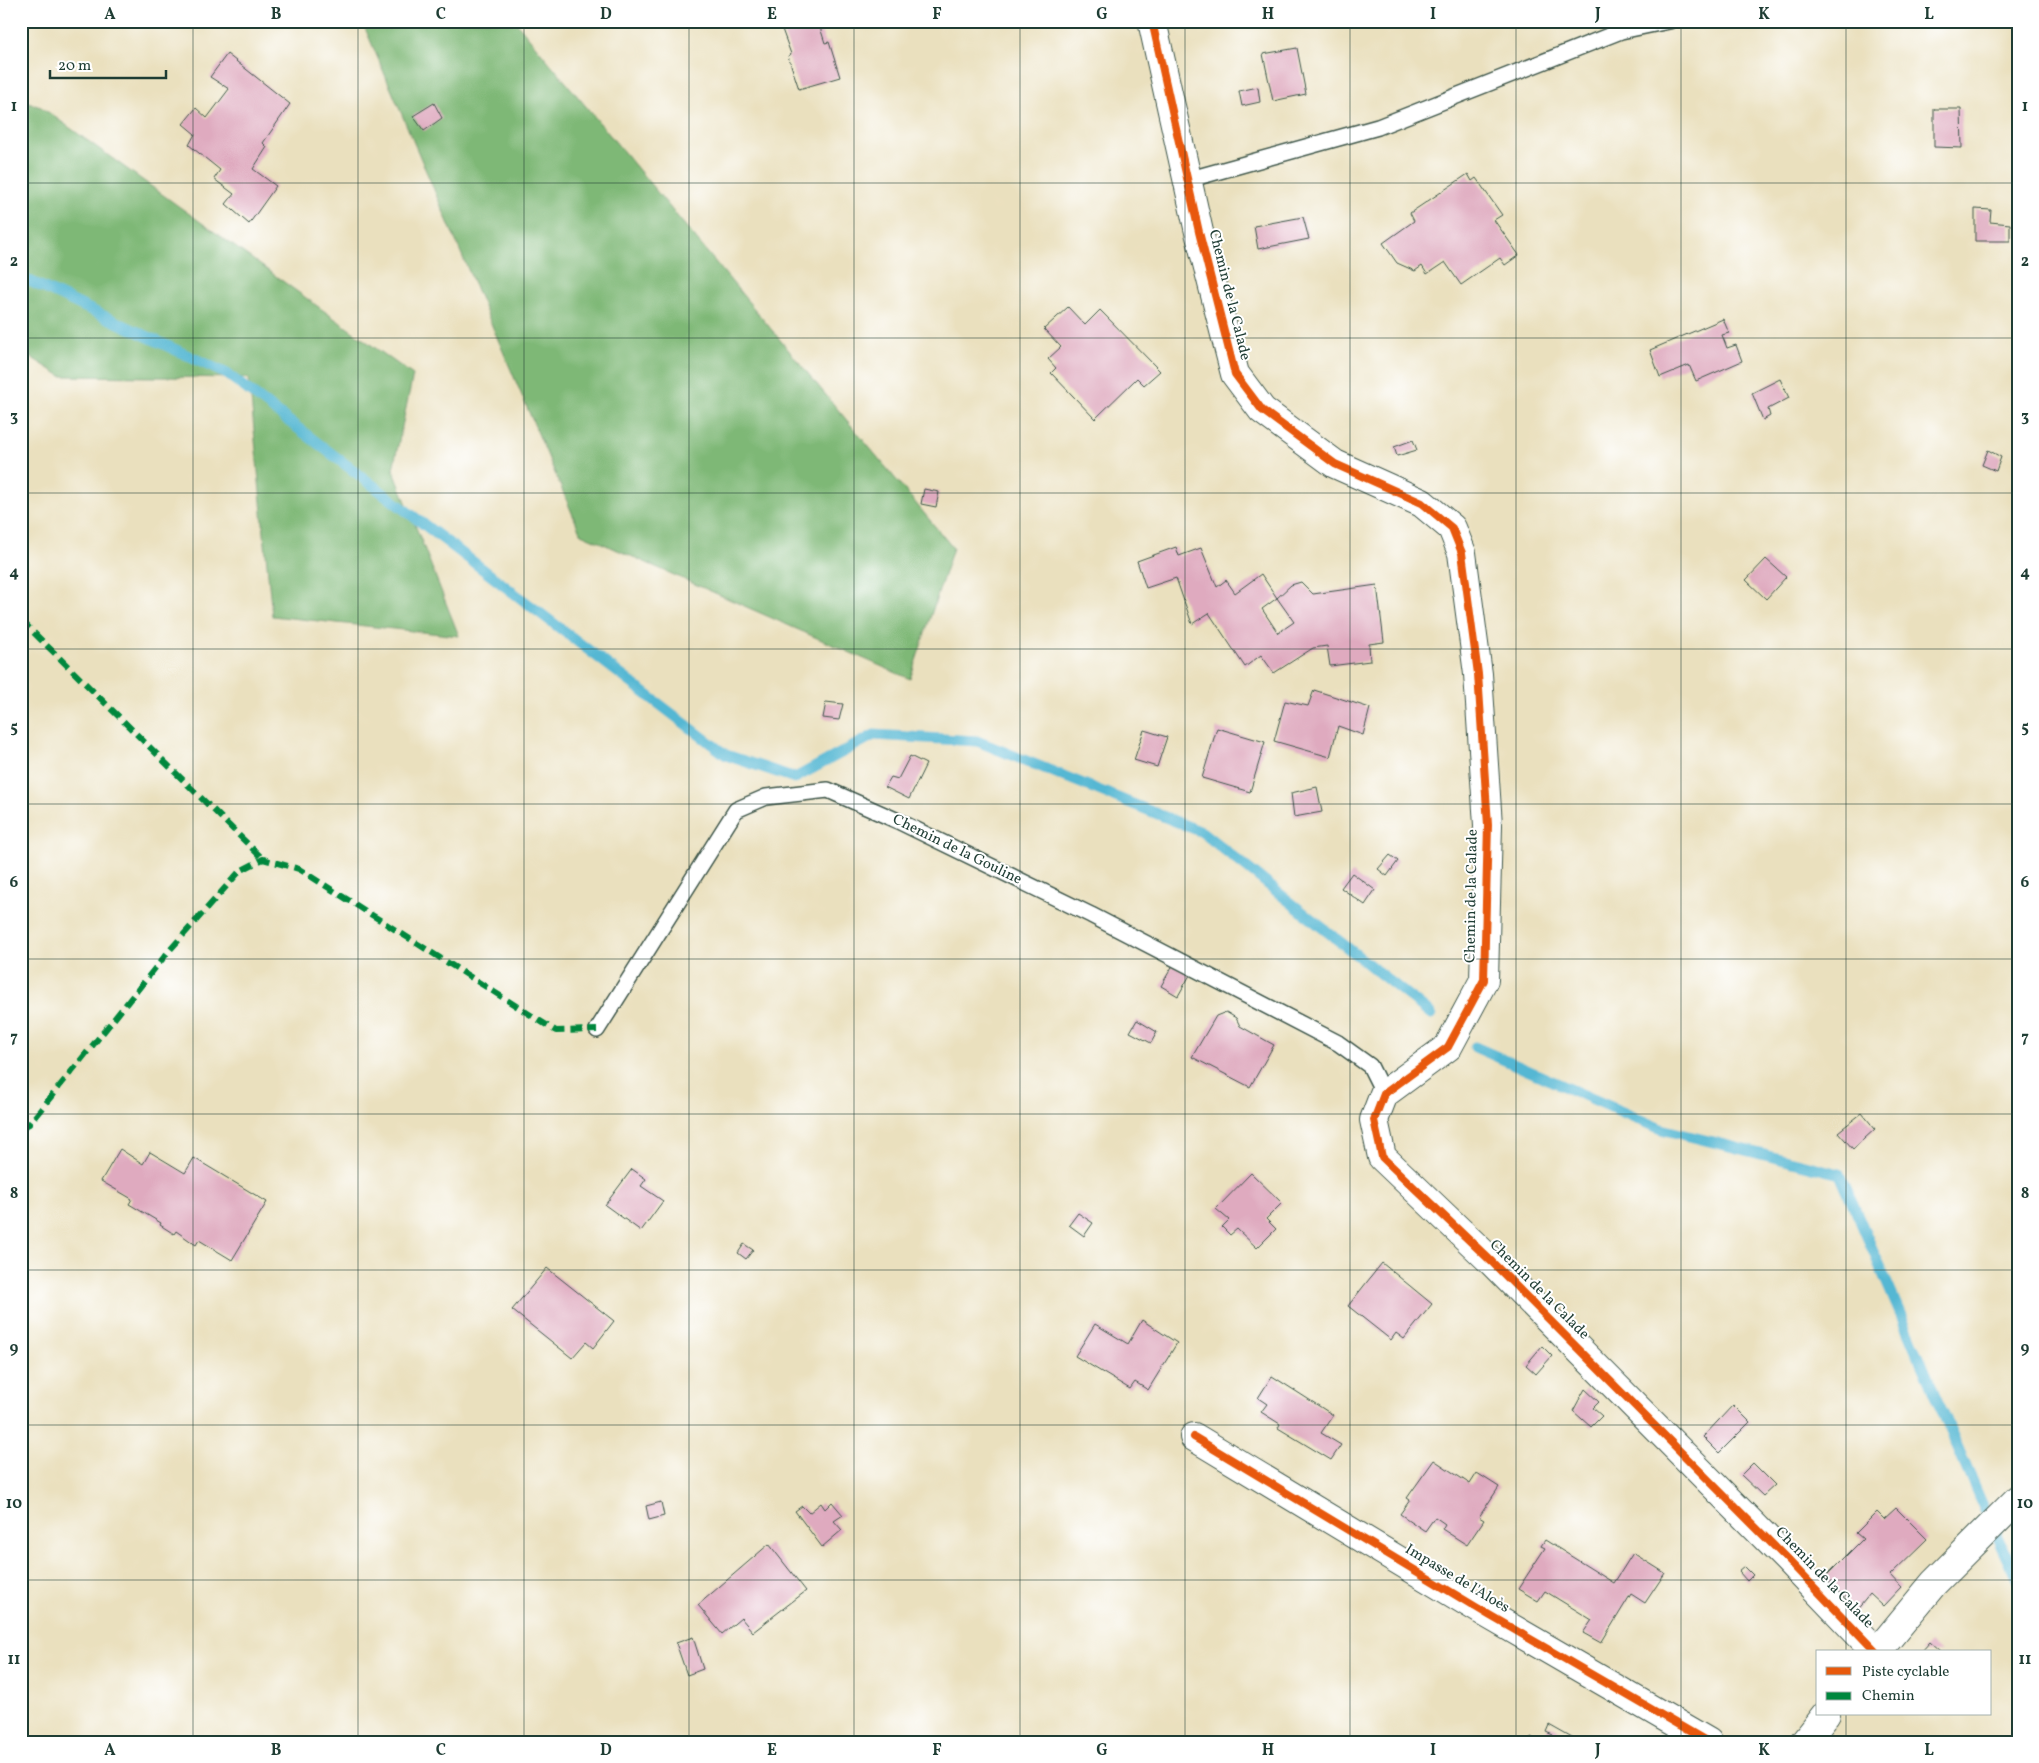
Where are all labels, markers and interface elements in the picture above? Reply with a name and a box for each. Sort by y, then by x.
text: A [104,4,116,26]
text: B [271,4,282,26]
text: C [436,4,446,26]
text: D [600,4,612,26]
text: E [767,4,777,26]
text: F [932,4,942,26]
text: G [1096,4,1108,26]
text: H [1262,4,1274,26]
text: I [1430,4,1436,26]
text: J [1594,4,1601,26]
text: K [1758,4,1770,26]
text: L [1924,4,1934,26]
scale bar [50,48,166,80]
text: 20 m [58,56,91,77]
text: 1 [11,96,17,118]
text: 1 [2022,96,2028,118]
street label: Chemin de la Calade [1203,227,1255,363]
text: 2 [10,251,18,273]
text: 2 [2021,251,2029,273]
text: 3 [10,406,18,428]
text: 3 [2021,406,2029,428]
text: 4 [9,562,19,584]
text: 4 [2020,562,2030,584]
text: 5 [10,717,18,739]
text: 5 [2021,717,2029,739]
street label: Chemin de la Gouline [889,810,1025,890]
street label: Chemin de la Calade [1460,829,1484,963]
text: 6 [10,872,19,894]
text: 6 [2021,872,2030,894]
text: 7 [10,1027,18,1049]
text: 7 [2021,1027,2029,1049]
text: 8 [10,1183,18,1205]
text: 8 [2021,1183,2029,1205]
street label: Chemin de la Calade [1484,1235,1594,1345]
text: 9 [10,1338,19,1360]
text: 9 [2021,1338,2030,1360]
text: 10 [6,1493,22,1515]
text: 10 [2017,1493,2033,1515]
street label: Chemin de la Calade [1770,1523,1878,1633]
street label: Impasse de l'Aloès [1401,1539,1513,1619]
text: 11 [8,1649,20,1671]
text: 11 [2019,1649,2031,1671]
legend [1816,1650,1992,1716]
text: Piste cyclable [1862,1662,1949,1683]
text: Chemin [1862,1686,1915,1707]
text: A [104,1740,116,1762]
text: B [271,1740,282,1762]
text: C [436,1740,446,1762]
text: D [600,1740,612,1762]
text: E [767,1740,777,1762]
text: F [932,1740,942,1762]
text: G [1096,1740,1108,1762]
text: H [1262,1740,1274,1762]
text: I [1430,1740,1436,1762]
text: J [1594,1740,1601,1762]
text: K [1758,1740,1770,1762]
text: L [1924,1740,1934,1762]

